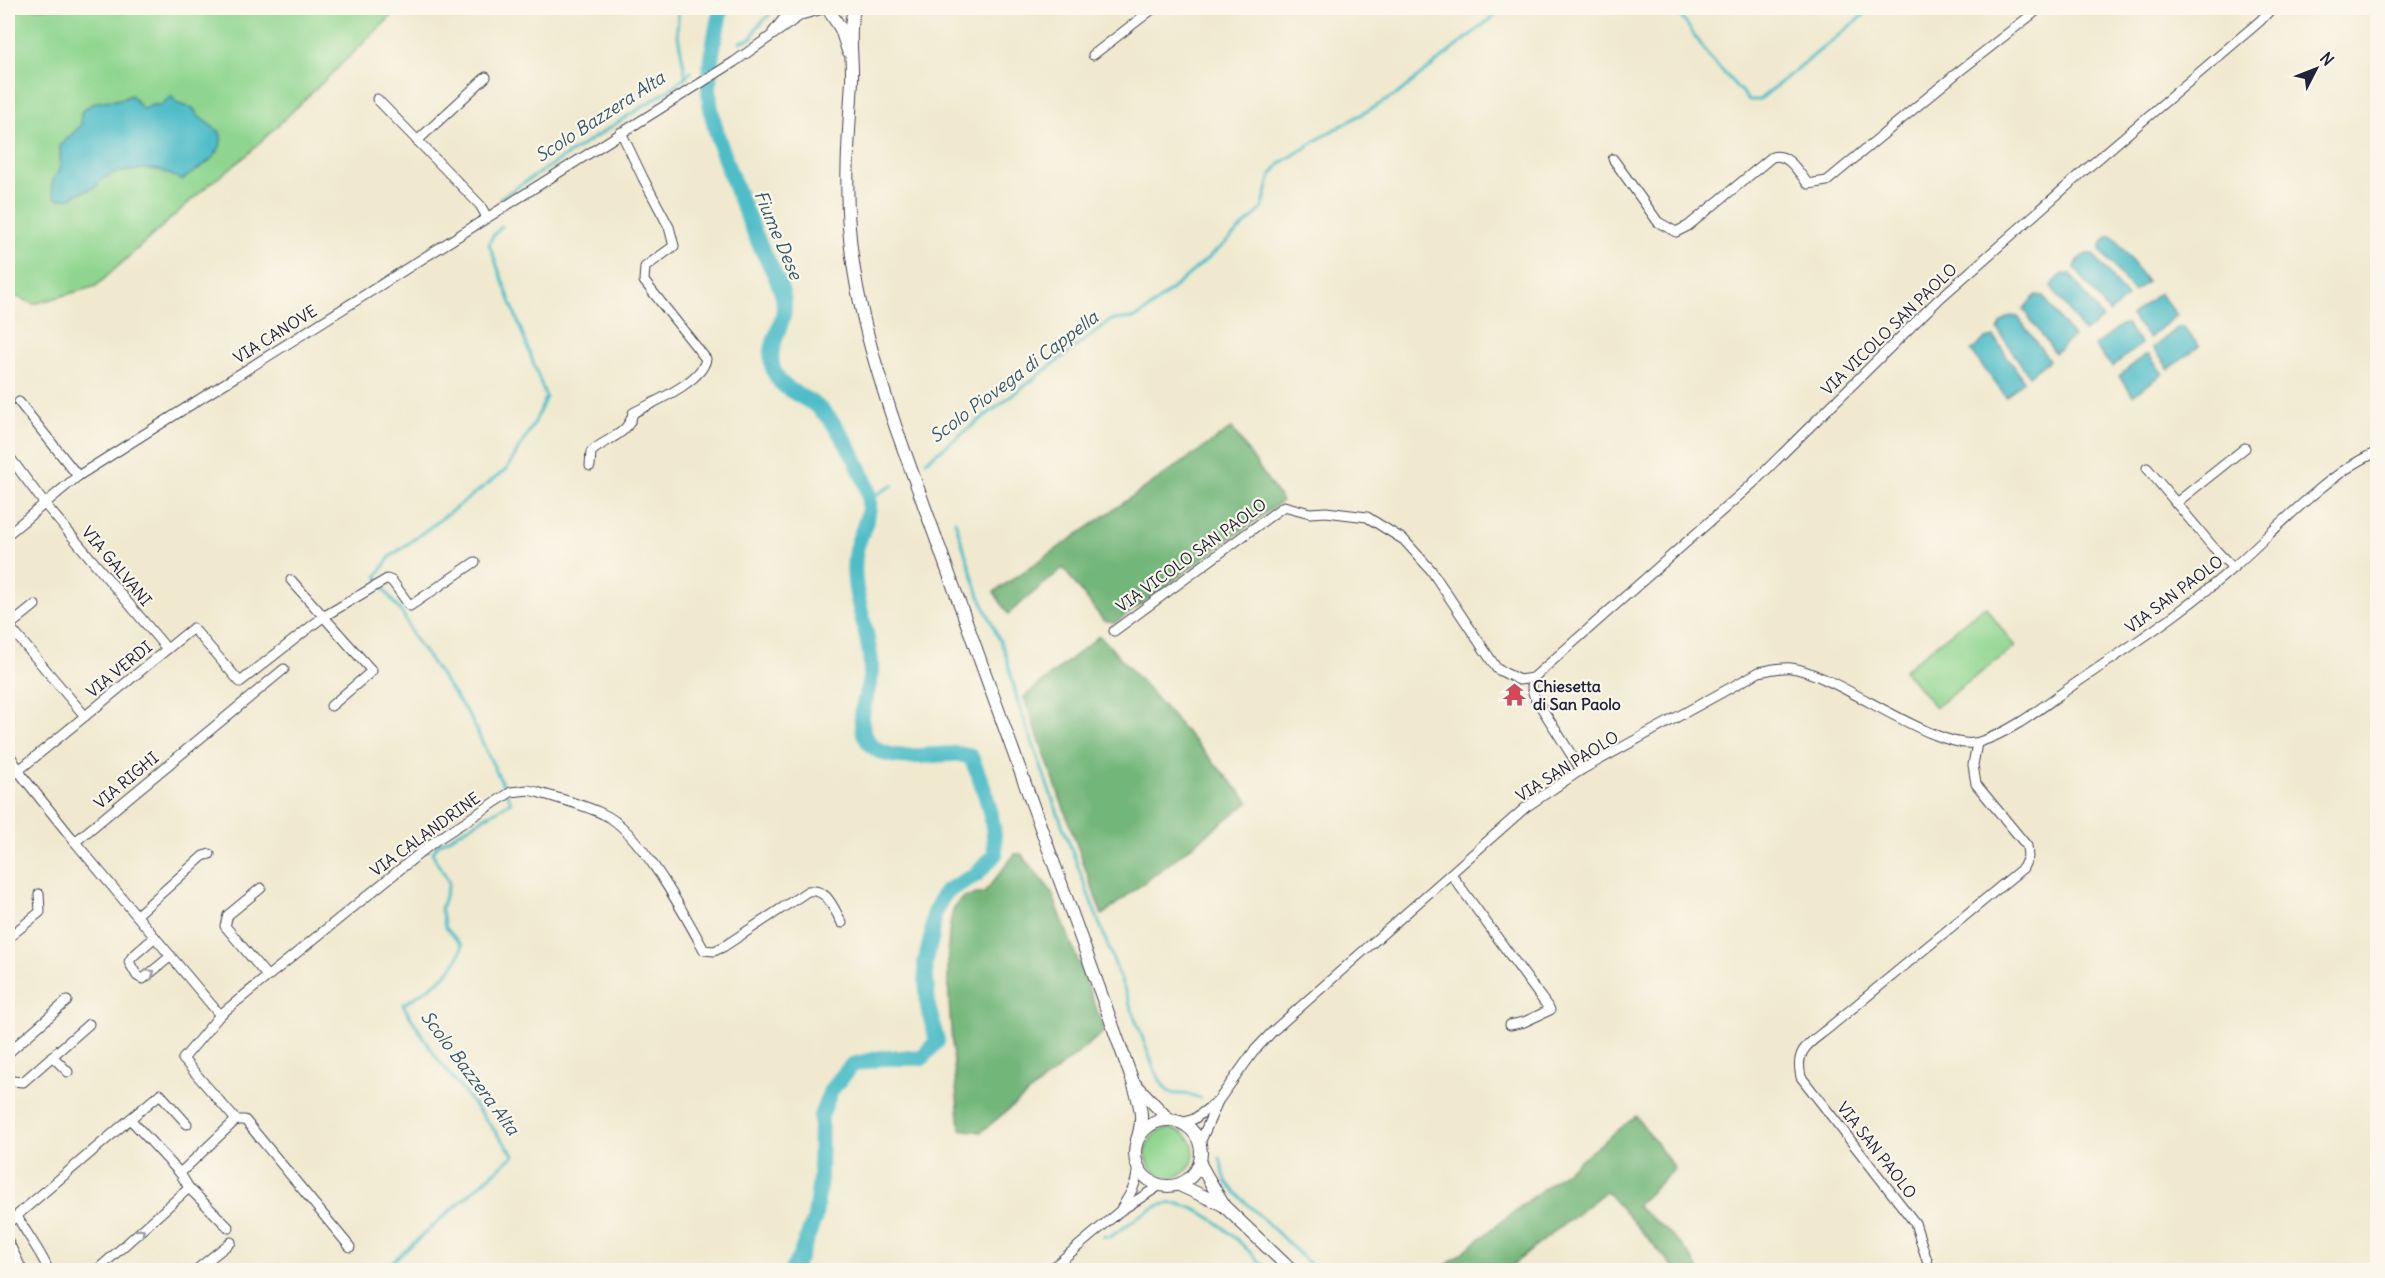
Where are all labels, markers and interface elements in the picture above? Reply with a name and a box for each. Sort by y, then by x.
north arrow [2286,39,2346,99]
text: N [2316,48,2338,70]
water label: Scolo Bazzera Alta [531,65,670,167]
water label: Fiume Dese [749,187,808,284]
street label: VIA VICOLO SAN PAOLO [1817,259,1961,399]
street label: VIA CANOVE [230,300,320,368]
water label: Scolo Piovega di Cappella [925,305,1104,447]
street label: VIA VICOLO SAN PAOLO [1112,494,1270,616]
street label: VIA GALVANI [78,522,156,610]
street label: VIA SAN PAOLO [2121,551,2227,637]
street label: VIA VERDI [82,636,156,702]
place label: Chiesetta di San Paolo [1533,676,1621,714]
temple icon: Chiesetta di San Paolo [1502,682,1528,708]
street label: VIA SAN PAOLO [1512,726,1622,806]
street label: VIA RIGHI [90,747,162,813]
street label: VIA CALANDRINE [366,787,484,881]
one-way arrow [144,969,155,980]
water label: Scolo Bazzera Alta [416,1006,526,1141]
street label: VIA SAN PAOLO [1833,1098,1921,1202]
one-way arrow [134,1228,145,1239]

